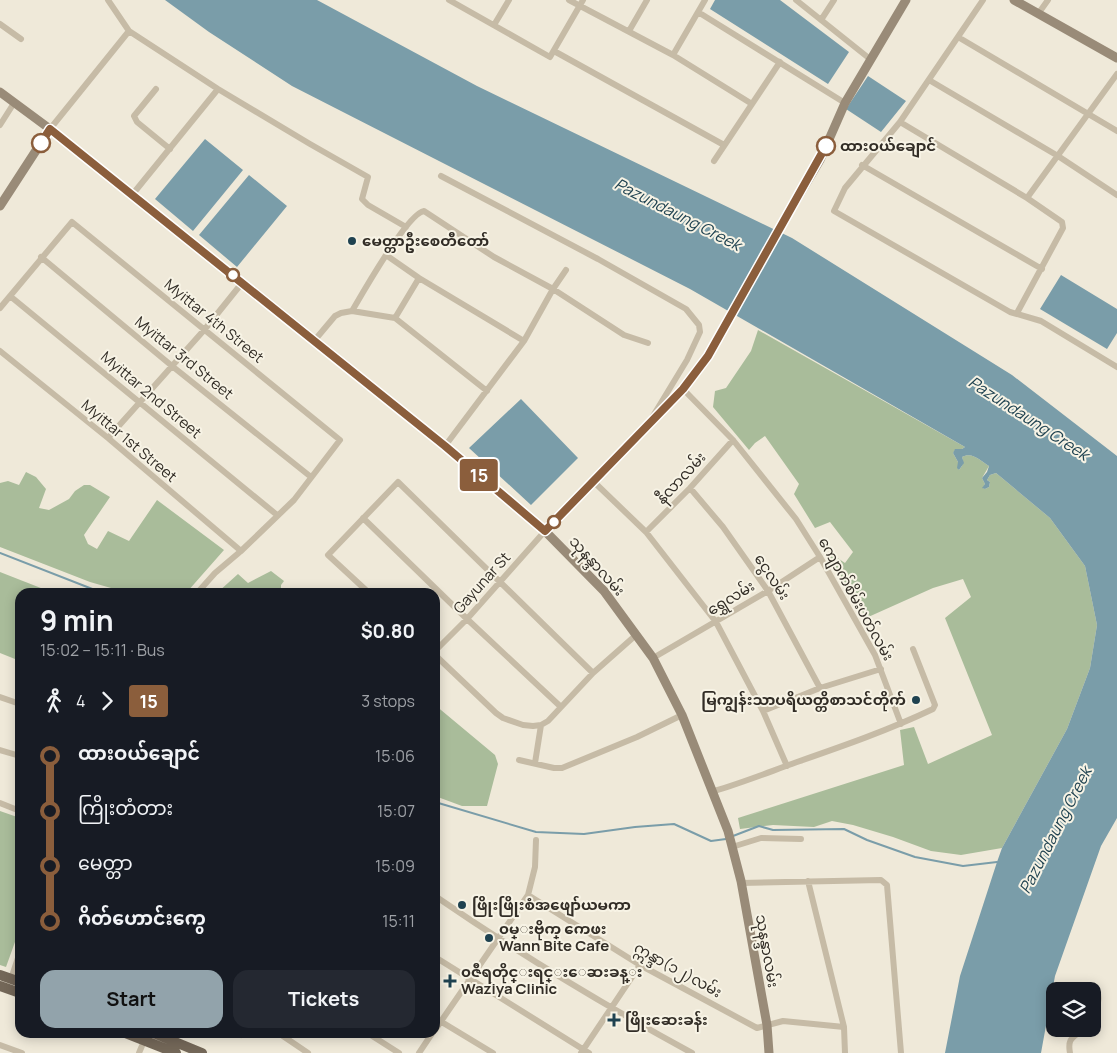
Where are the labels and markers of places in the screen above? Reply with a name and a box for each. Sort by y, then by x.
unlabelled marker [31,133,51,153]
place label: ထားဝယ်ချောင် [840,135,936,158]
marker: ထားဝယ်ချောင် [816,136,836,156]
place label: မေတ္တာဦးစေတီတော် [362,230,489,253]
marker: မေတ္တာဦးစေတီတော် [346,235,358,247]
unlabelled marker [226,268,240,282]
unlabelled marker [547,515,561,529]
place label: မြကျွန်းသာပရိယတ္တိစာသင်တိုက် [701,689,906,713]
marker: မြကျွန်းသာပရိယတ္တိစာသင်တိုက် [910,694,922,706]
place label: ဖြိုးဖြိုးစံအဖျော်ယမကာ [472,894,631,917]
marker: ဖြိုးဖြိုးစံအဖျော်ယမကာ [456,899,468,911]
place label: ၀မ္းဗိုက္ ကေဖး Wann Bite Cafe [499,918,609,956]
marker: ၀မ္းဗိုက္ ကေဖး Wann Bite Cafe [483,932,495,944]
place label: ၀ဇီရတိုင္းရင္းေဆးခန္း Waziya Clinic [461,961,643,999]
marker: ၀ဇီရတိုင္းရင္းေဆးခန္း Waziya Clinic [443,974,457,988]
place label: ဖြိုးဆေးခန်း [625,1009,708,1032]
marker: ဖြိုးဆေးခန်း [607,1013,621,1027]

